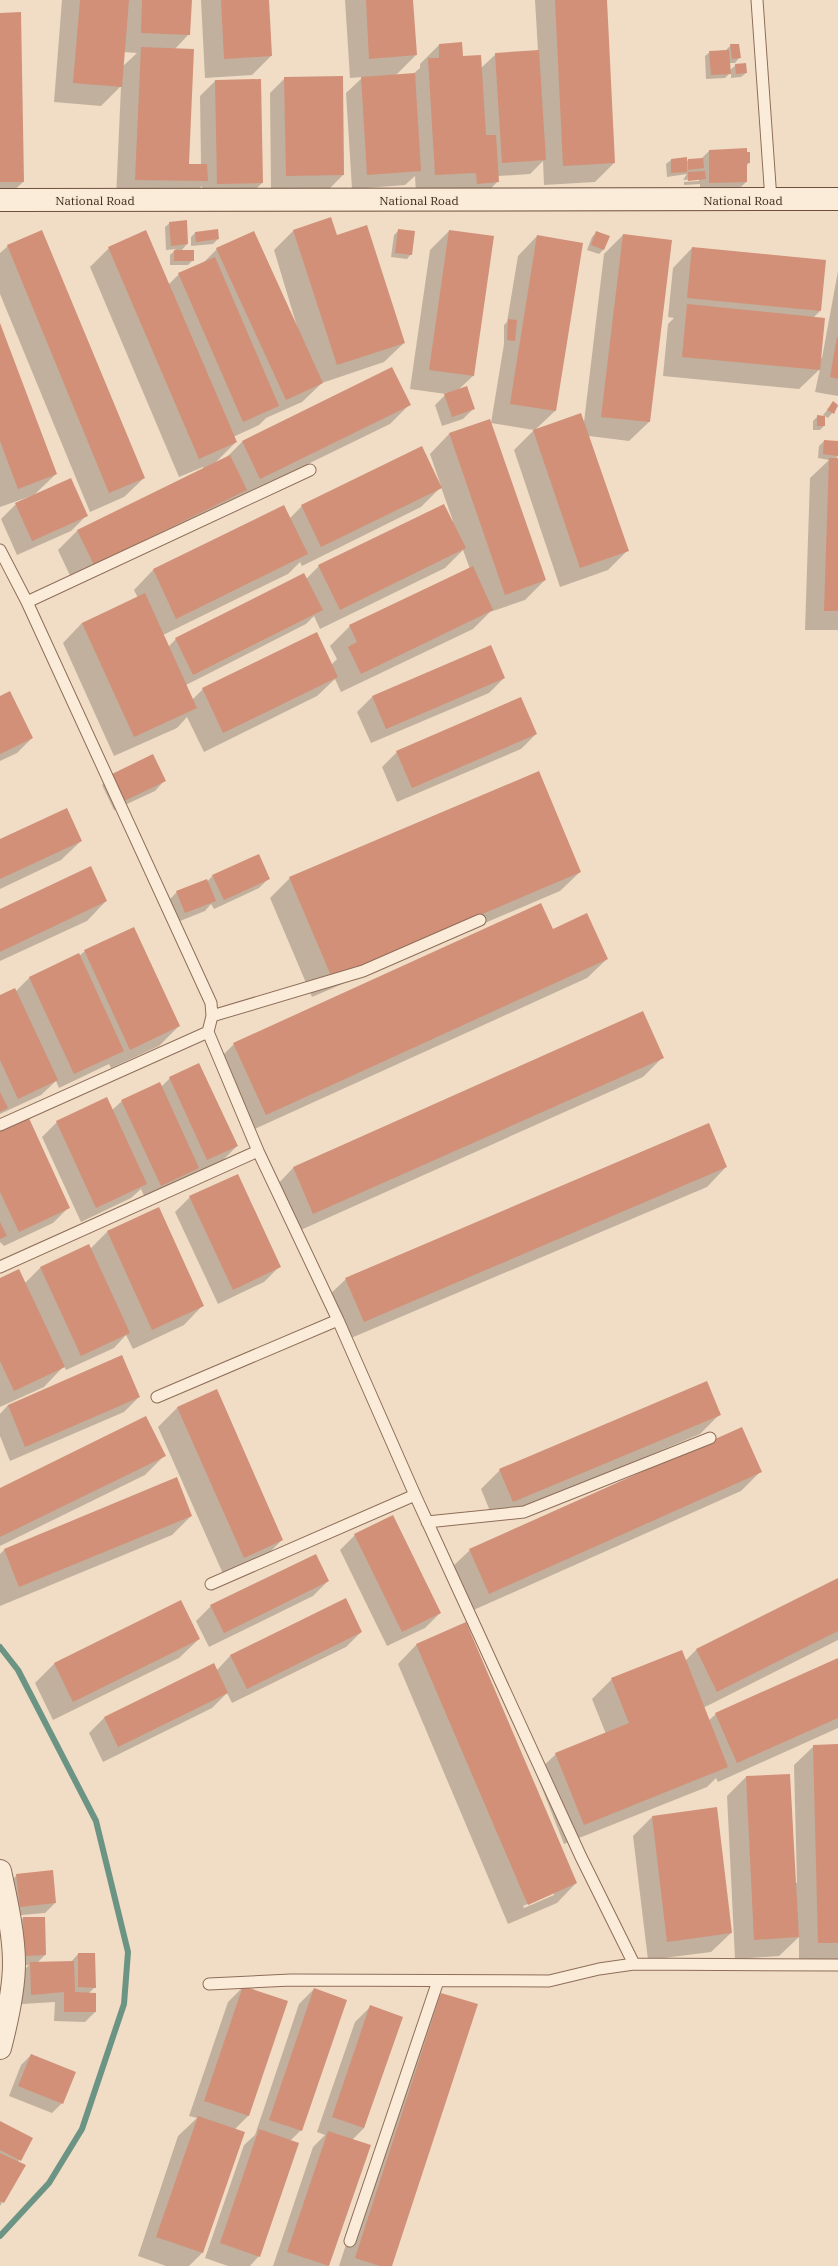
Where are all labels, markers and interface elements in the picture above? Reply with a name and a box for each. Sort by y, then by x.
street label: National Road [55,193,135,208]
street label: National Road [379,193,459,208]
street label: National Road [703,193,783,208]

